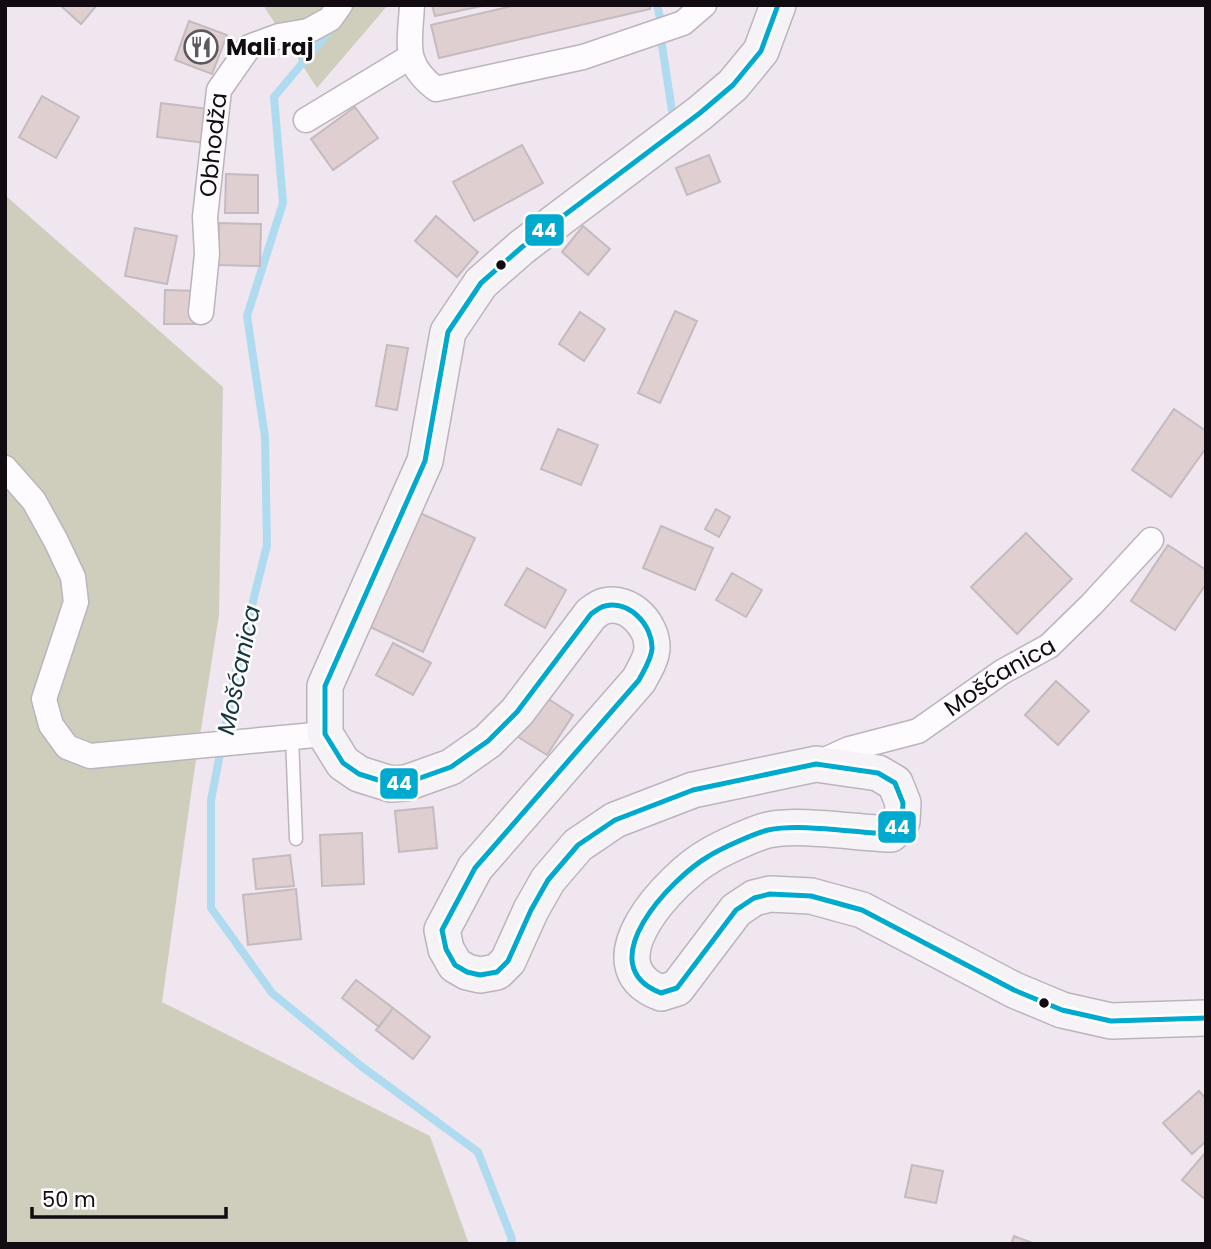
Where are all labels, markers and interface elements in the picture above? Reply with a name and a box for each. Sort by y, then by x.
restaurant icon: Mali raj [182,28,220,66]
place label: Mali raj [226,31,313,63]
street label: Obhodža [191,91,235,199]
line badge: 44 [524,213,565,247]
text: 44 [531,217,557,244]
unlabelled marker [494,258,508,272]
water label: Mošćanica [209,602,268,738]
street label: Mošćanica [938,630,1061,724]
line badge: 44 [379,767,419,800]
text: 44 [386,770,412,797]
line badge: 44 [877,810,917,844]
text: 44 [884,814,910,841]
unlabelled marker [1037,996,1051,1010]
scale bar [32,1176,226,1220]
text: 50 m [42,1185,96,1214]

